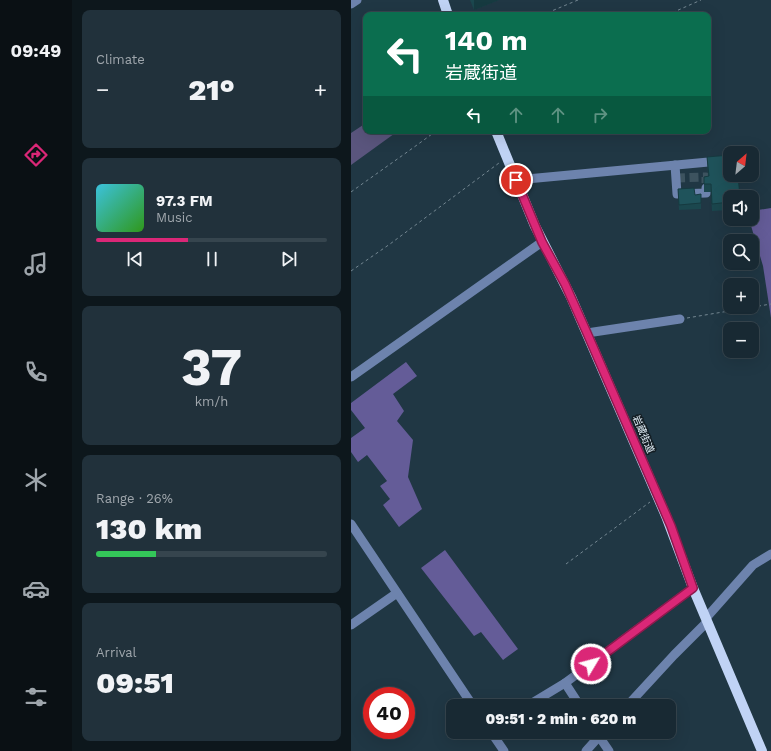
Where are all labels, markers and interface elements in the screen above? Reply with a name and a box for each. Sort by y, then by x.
text: 140 m [445,24,528,57]
icon: left [379,28,431,80]
text: 09:49 [11,40,61,61]
text: Climate [96,52,145,67]
text: 岩蔵街道 [445,62,517,83]
text: 21° [188,72,235,107]
text: − [96,77,109,102]
text: + [314,77,327,102]
icon: left [463,104,485,126]
icon: ahead [505,104,527,126]
icon: ahead [547,104,569,126]
icon: right [589,104,611,126]
icon: directions [22,141,50,169]
north arrow [723,146,759,182]
map controls [723,146,759,358]
pin [499,163,533,197]
icon: arrive [505,169,527,191]
button: sound [723,190,759,226]
text: 97.3 FM [156,192,213,210]
text: Music [156,210,193,225]
button: search [723,234,759,270]
icon: previous [124,248,146,270]
icon: pause [201,248,223,270]
icon: next [278,248,300,270]
icon: music [22,250,50,278]
button: + [723,278,759,314]
button: − [723,322,759,358]
text: 37 [181,337,242,398]
icon: phone [22,358,50,386]
text: km/h [195,394,228,409]
street label: 岩蔵街道 [631,414,656,455]
icon: climate [22,466,50,494]
text: Range · 26% [96,491,173,506]
text: 130 km [96,511,202,546]
icon: car [22,575,50,603]
position arrow [570,643,612,685]
text: Arrival [96,645,137,660]
text: 09:51 [96,665,174,700]
icon: filters [22,683,50,711]
speed limit sign: 40 [363,687,415,739]
text: 09:51 · 2 min · 620 m [486,710,636,728]

